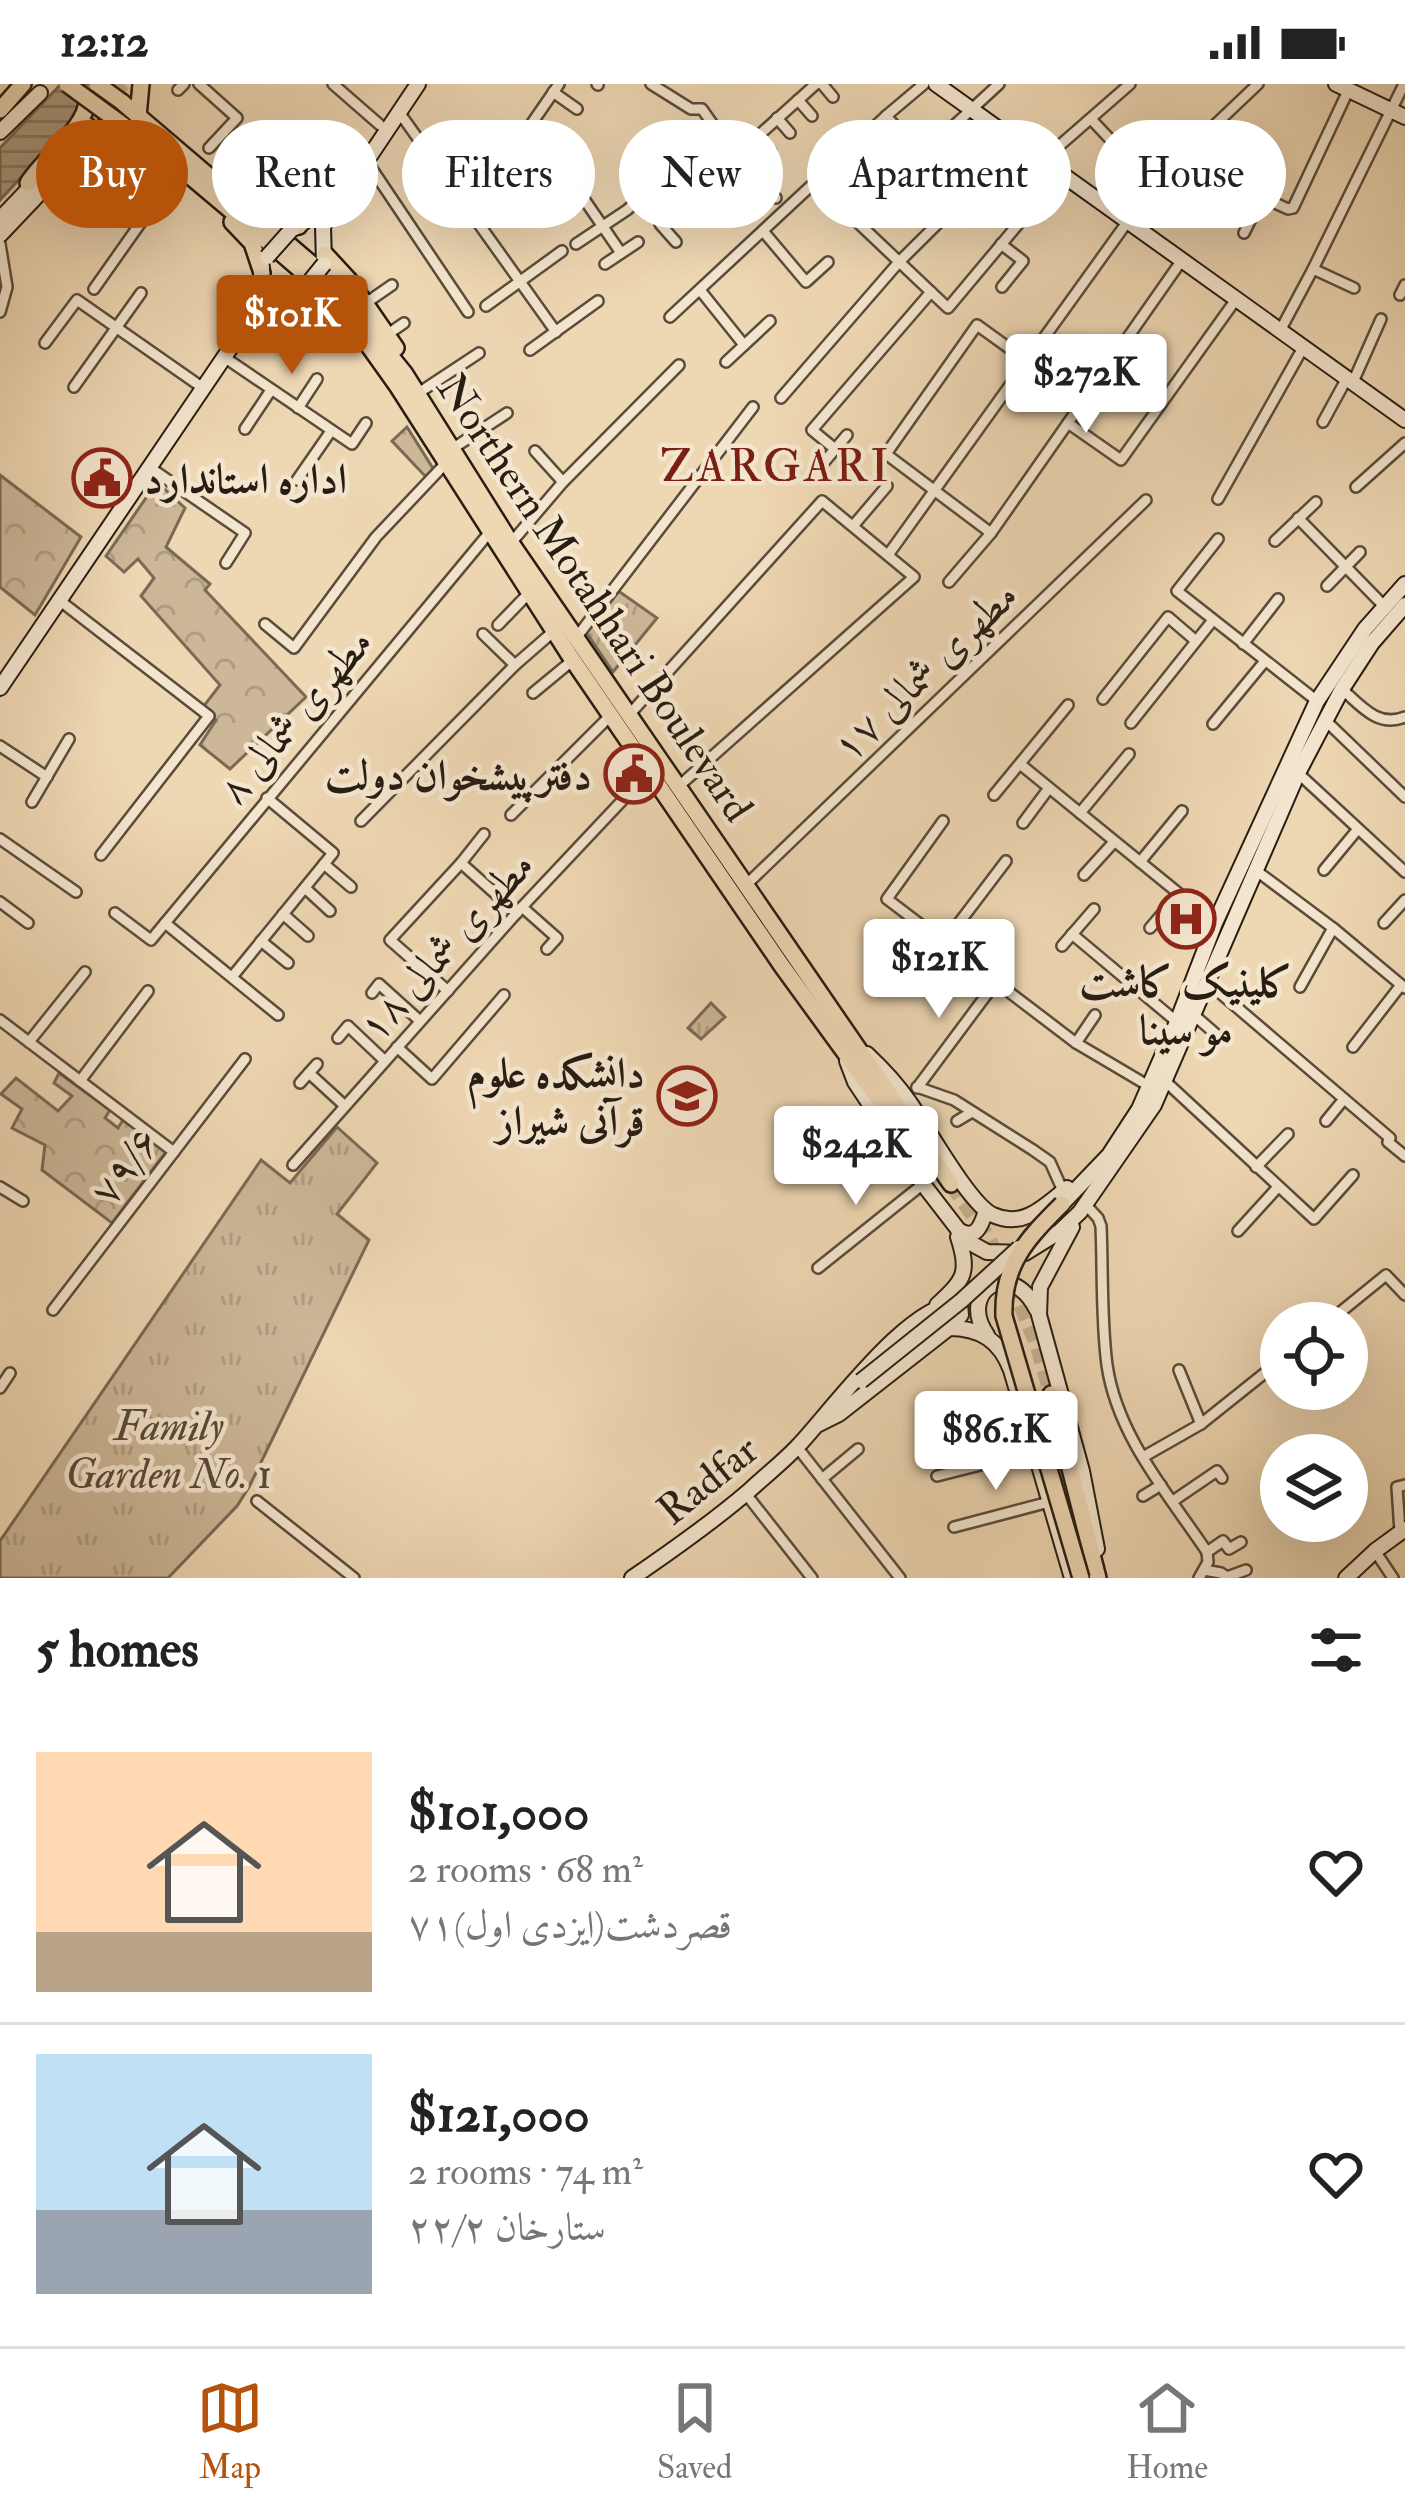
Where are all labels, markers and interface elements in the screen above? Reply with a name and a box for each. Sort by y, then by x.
text: 12:12 [60,14,149,70]
chip: Buy [36,120,188,228]
chip: Rent [212,120,378,228]
chip: Filters [402,120,595,228]
chip: New [619,120,783,228]
chip: Apartment [807,120,1071,228]
chip: House [1095,120,1286,228]
pin: $101K [208,275,376,377]
text: $101K [244,289,340,338]
pin: $272K [1002,334,1170,436]
text: $272K [1033,348,1139,397]
street label: Northern Motahhari Boulevard [425,364,764,832]
district label: ZARGARI [660,439,892,495]
public building icon: اداره استاندارد [71,447,133,509]
place label: اداره استاندارد [144,454,347,506]
street label: ۱۷ مطهری شمالی [822,570,1029,773]
street label: ۸ مطهری شمالی [207,618,384,815]
public building icon: دفترپیشخوان دولت [603,743,665,805]
place label: دفترپیشخوان دولت [325,750,592,803]
street label: ۱۸ مطهری شمالی [347,840,546,1052]
hospital icon: کلینیک کاشت مو سینا [1155,888,1217,950]
pin: $121K [855,919,1023,1021]
text: $121K [891,933,987,982]
place label: کلینیک کاشت مو سینا [1079,957,1293,1057]
place label: دانشکده علوم قرآنی شیراز [467,1048,645,1149]
school or university icon: دانشکده علوم قرآنی شیراز [656,1065,718,1127]
pin: $242K [772,1106,940,1208]
street label: ۷۹/۶ [78,1117,171,1216]
text: $242K [801,1120,911,1169]
map controls [1260,1302,1368,1542]
button: locate [1260,1302,1368,1410]
pin: $86.1K [898,1391,1094,1493]
park label: Family Garden No. 1 [66,1401,272,1501]
text: $86.1K [942,1405,1050,1454]
street label: Radfar [647,1424,769,1537]
button: layers [1260,1434,1368,1542]
icon: filters [1303,1617,1369,1683]
text: 5 homes [36,1618,199,1682]
text: $101,000 [408,1781,589,1845]
icon: home [132,1800,276,1944]
icon: heart [1303,1839,1369,1905]
text: 2 rooms · 68 m² [408,1845,643,1894]
text: ۷۱قصردشت(ایزدی اول) [408,1901,732,1950]
text: $121,000 [408,2083,590,2147]
icon: home [132,2102,276,2246]
icon: heart [1303,2141,1369,2207]
text: 2 rooms · 74 m² [408,2147,643,2196]
text: ۲۲/۲ ستارخان [408,2203,606,2252]
tab: Map [197,2375,263,2488]
tab: Saved [657,2375,732,2488]
tab: Home [1126,2375,1208,2488]

